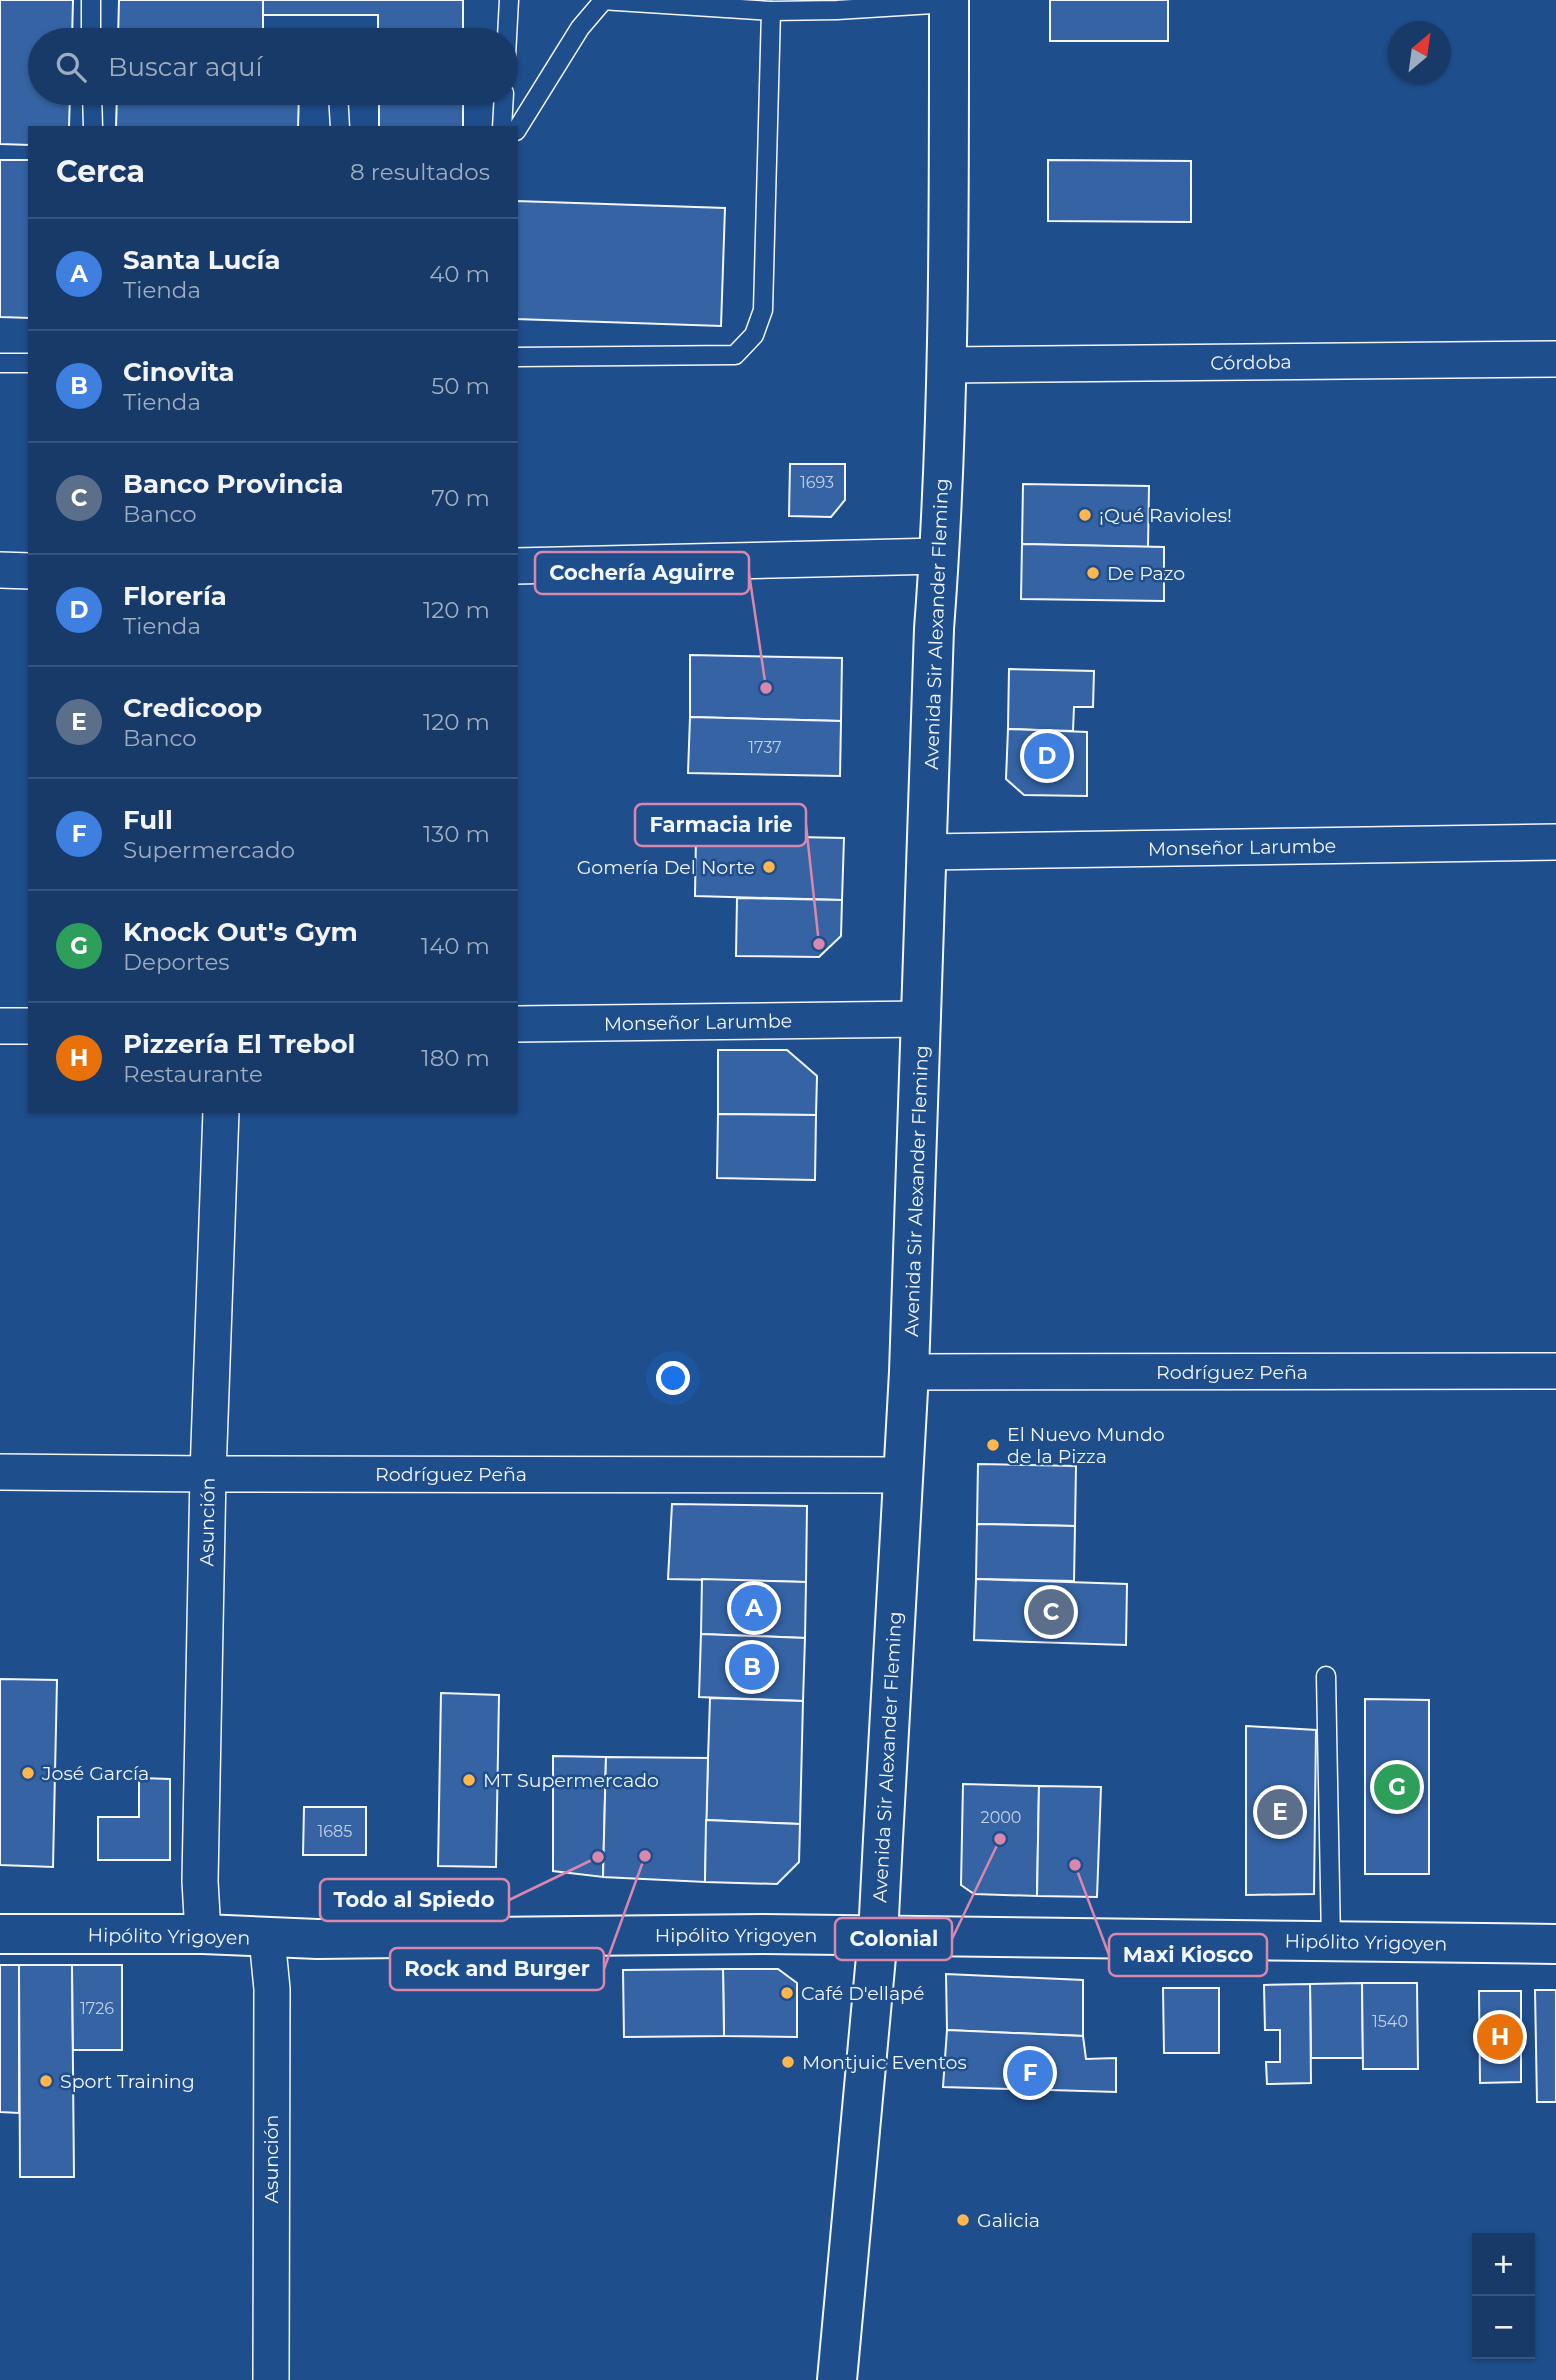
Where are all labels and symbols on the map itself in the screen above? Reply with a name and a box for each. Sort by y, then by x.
north arrow [1388,21,1451,84]
street label: Córdoba [1210,350,1292,375]
house number: 1693 [800,473,834,492]
street label: Avenida Sir Alexander Fleming [920,478,953,770]
place label: ¡Qué Ravioles! [1099,504,1232,527]
marker: ¡Qué Ravioles! [1077,507,1093,523]
callout: Cochería Aguirre [535,552,749,594]
text: Cochería Aguirre [549,560,735,585]
place label: De Pazo [1107,562,1185,585]
marker: De Pazo [1085,565,1101,581]
pin: D [1024,730,1070,782]
house number: 1737 [748,738,782,757]
callout: Farmacia Irie [635,804,806,846]
text: Farmacia Irie [649,812,793,837]
street label: Monseñor Larumbe [1148,834,1336,861]
place label: Gomería Del Norte [577,856,755,879]
marker: Gomería Del Norte [761,859,777,875]
street label: Monseñor Larumbe [604,1009,792,1036]
street label: Avenida Sir Alexander Fleming [900,1045,933,1337]
your location [656,1361,690,1395]
street label: Rodríguez Peña [1156,1361,1308,1384]
place label: El Nuevo Mundo de la Pizza [1007,1423,1165,1468]
marker: El Nuevo Mundo de la Pizza [985,1437,1001,1453]
street label: Rodríguez Peña [375,1463,527,1486]
street label: Asunción [195,1477,220,1567]
pin: A [731,1582,777,1634]
pin: C [1028,1586,1074,1638]
street label: Avenida Sir Alexander Fleming [868,1611,907,1903]
pin: B [729,1641,775,1693]
pin: G [1374,1761,1420,1813]
place label: José García [41,1762,149,1785]
marker: José García [20,1765,36,1781]
place label: MT Supermercado [483,1769,659,1792]
marker: MT Supermercado [461,1772,477,1788]
pin: E [1257,1786,1303,1838]
house number: 2000 [981,1808,1021,1827]
house number: 1685 [318,1822,352,1841]
callout: Todo al Spiedo [320,1879,509,1921]
text: Todo al Spiedo [334,1887,495,1912]
callout: Colonial [835,1918,952,1960]
street label: Hipólito Yrigoyen [88,1924,250,1949]
street label: Hipólito Yrigoyen [655,1924,817,1947]
text: Colonial [850,1926,938,1951]
street label: Hipólito Yrigoyen [1285,1930,1447,1955]
callout: Maxi Kiosco [1109,1934,1267,1976]
text: Maxi Kiosco [1123,1942,1254,1967]
callout: Rock and Burger [390,1948,604,1990]
text: Rock and Burger [404,1956,590,1981]
place label: Café D'ellapé [801,1982,924,2005]
marker: Café D'ellapé [779,1985,795,2001]
house number: 1726 [80,1999,114,2018]
pin: H [1477,2011,1523,2063]
house number: 1540 [1372,2012,1408,2031]
pin: F [1007,2047,1053,2099]
place label: Montjuic Eventos [802,2051,967,2074]
marker: Montjuic Eventos [780,2054,796,2070]
place label: Sport Training [60,2070,195,2093]
marker: Sport Training [38,2073,54,2089]
street label: Asunción [260,2115,283,2203]
place label: Galicia [977,2209,1040,2232]
marker: Galicia [955,2212,971,2228]

